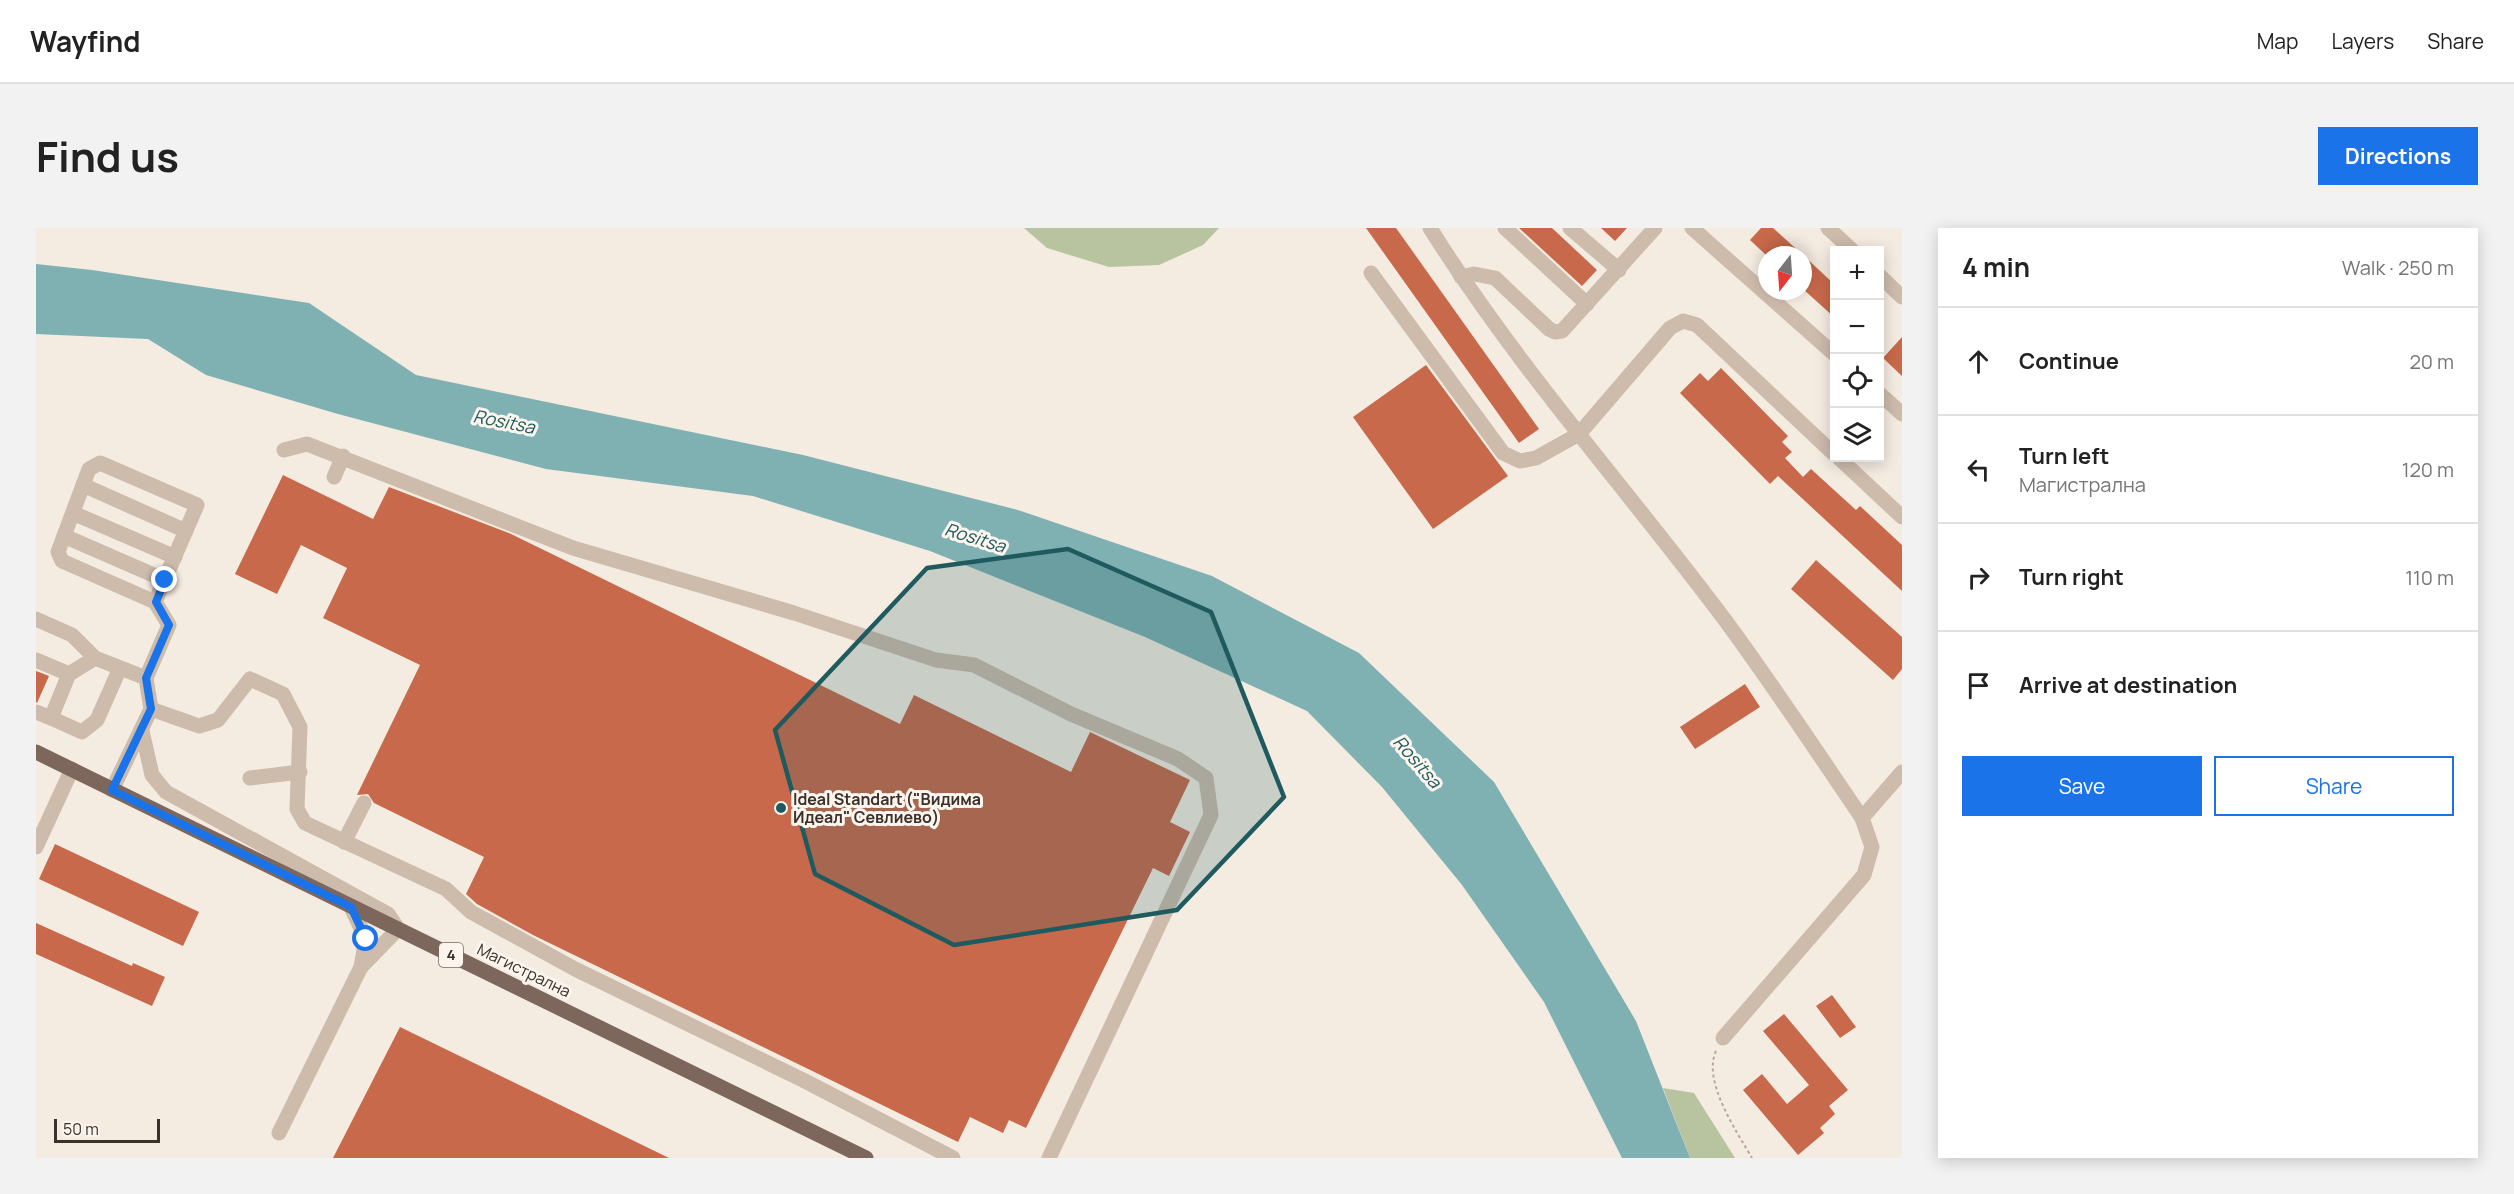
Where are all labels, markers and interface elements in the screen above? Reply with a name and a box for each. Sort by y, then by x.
text: Wayfind [30,22,140,60]
text: Map [2257,27,2298,55]
text: Layers [2331,27,2394,55]
text: Share [2427,27,2484,55]
text: Find us [36,127,179,185]
button: Directions [2318,127,2478,185]
north arrow [1758,246,1812,300]
map controls [1830,246,1884,462]
button: + [1830,246,1884,300]
text: 4 min [1962,249,2030,285]
text: Walk · 250 m [2342,254,2454,281]
button: − [1830,300,1884,354]
icon: ahead [1962,345,1995,378]
text: Continue [2019,346,2119,376]
text: 20 m [2409,348,2454,375]
button: locate [1830,354,1884,408]
water label: Rositsa [471,403,538,439]
button: layers [1830,408,1884,462]
text: Turn left [2019,441,2109,471]
icon: left [1962,453,1995,486]
text: 120 m [2402,456,2454,483]
text: Магистрална [2019,471,2146,498]
water label: Rositsa [942,516,1010,558]
icon: right [1962,561,1995,594]
text: Turn right [2019,562,2124,592]
text: 110 m [2405,564,2454,591]
route end [151,566,177,592]
icon: arrive [1962,669,1995,702]
text: Arrive at destination [2019,670,2237,700]
water label: Rositsa [1388,730,1448,793]
button: Save [1962,756,2202,816]
button: Share [2214,756,2454,816]
place label: Ideal Standart ("Видима Идеал" Севлиево) [793,788,981,828]
marker: Ideal Standart ("Видима Идеал" Севлиево) [774,801,788,815]
route start [352,925,378,951]
street label: Магистрална [474,938,574,1002]
road number: 4 [439,943,463,967]
scale bar [54,1116,160,1144]
text: 50 m [63,1118,99,1140]

